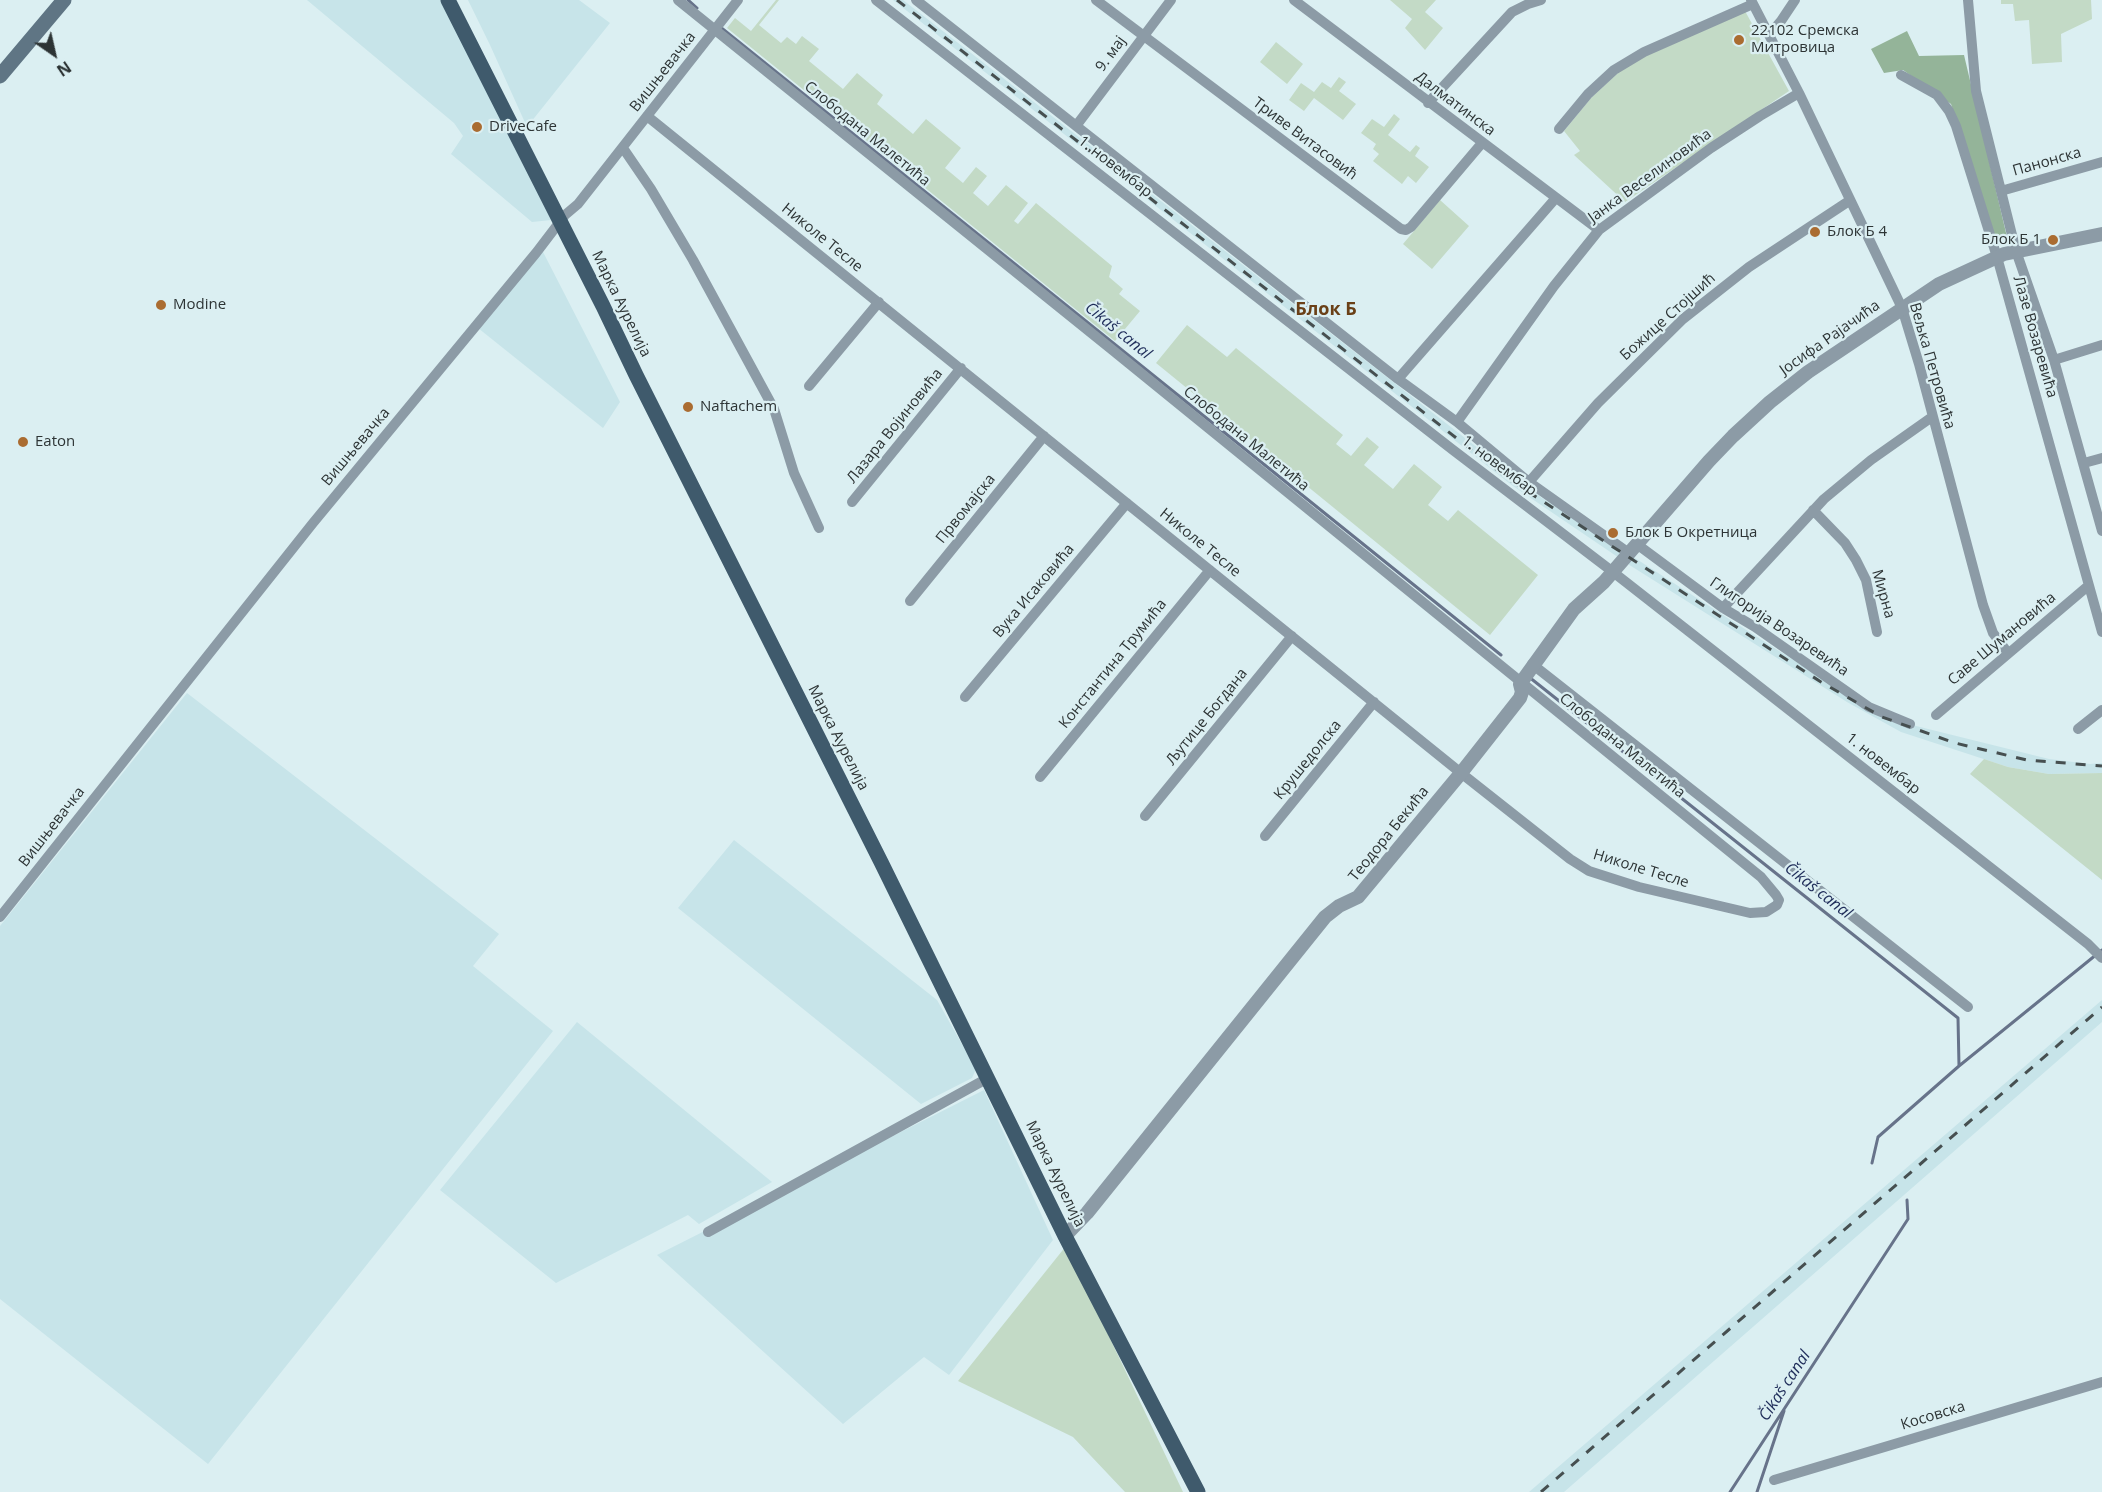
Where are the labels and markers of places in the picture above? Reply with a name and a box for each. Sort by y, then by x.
place label: 22102 Сремска Митровица [1751,22,1859,57]
marker: 22102 Сремска Митровица [1732,33,1746,47]
place label: DriveCafe [489,118,557,136]
marker: DriveCafe [470,120,484,134]
place label: Блок Б 4 [1827,223,1887,241]
marker: Блок Б 4 [1808,225,1822,239]
place label: Блок Б 1 [1981,231,2041,249]
marker: Блок Б 1 [2046,233,2060,247]
place label: Modine [173,296,226,314]
marker: Modine [154,298,168,312]
place label: Naftachem [700,398,777,416]
marker: Naftachem [681,400,695,414]
place label: Eaton [35,433,75,451]
marker: Eaton [16,435,30,449]
place label: Блок Б Окретница [1625,524,1757,542]
marker: Блок Б Окретница [1606,526,1620,540]

